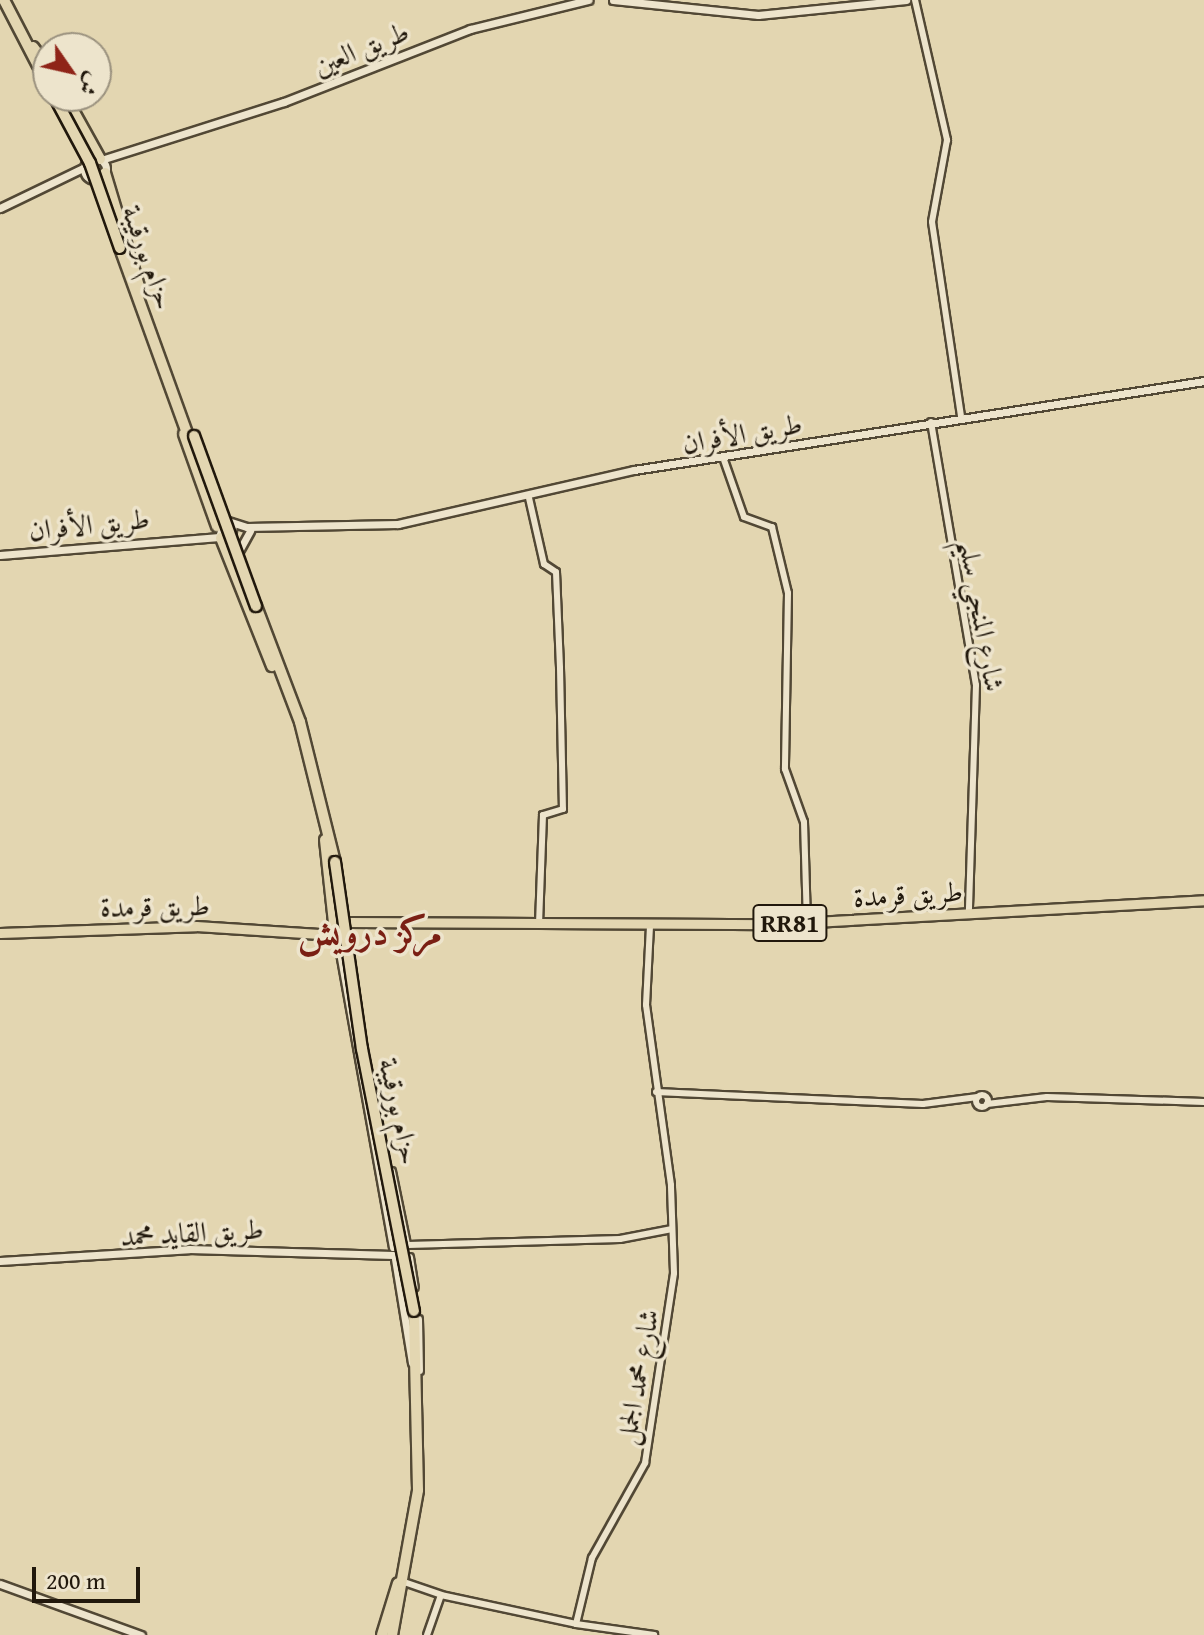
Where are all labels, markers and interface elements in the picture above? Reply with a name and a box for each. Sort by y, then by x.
street label: طريق العين [308,14,414,82]
north arrow [32,32,112,112]
text: ش [71,66,110,102]
street label: حزام بورقيبة [116,200,182,314]
street label: طريق الأفران [679,406,805,460]
street label: طريق الأفران [27,501,151,547]
street label: شارع المنجي سليم [952,536,1012,694]
street label: طريق قرمدة [852,874,964,914]
street label: طريق قرمدة [100,888,210,924]
road number: RR81 [752,901,828,945]
district label: مركز درويش [298,909,442,953]
street label: حزام بورقيبة [372,1055,428,1167]
street label: طريق القايد محمد [120,1211,264,1253]
street label: شارع محمد الجمل [609,1307,665,1447]
scale bar [36,1551,144,1601]
text: 200 m [46,1563,106,1598]

